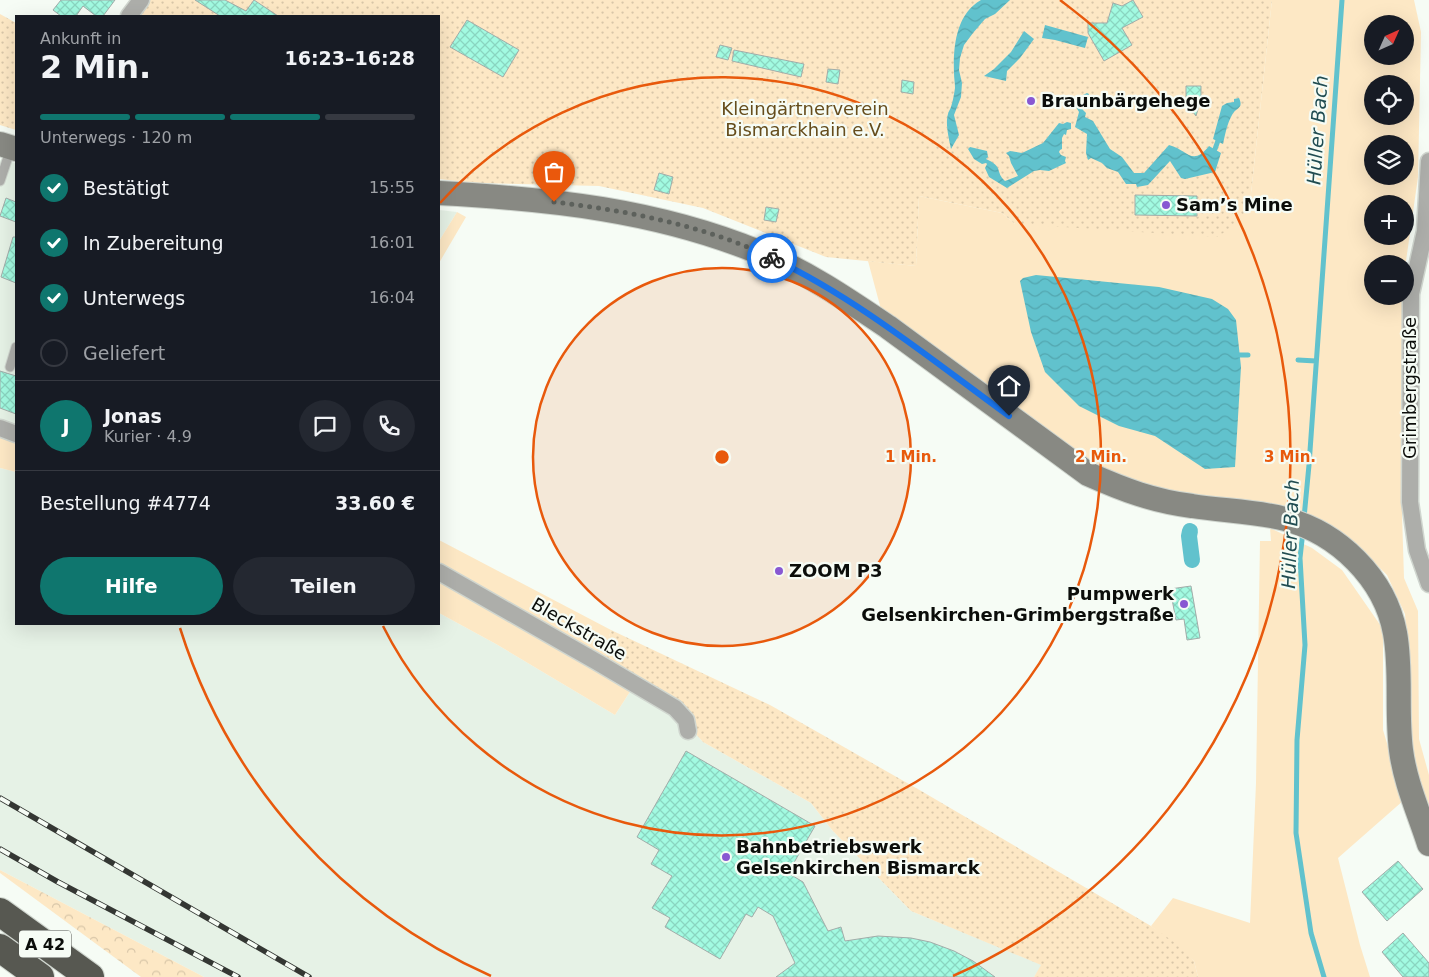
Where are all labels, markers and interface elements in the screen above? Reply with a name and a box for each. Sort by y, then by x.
north arrow [1364,15,1414,65]
map controls [1364,15,1414,305]
text: Ankunft in [40,29,121,48]
text: 16:23–16:28 [285,47,415,69]
text: 2 Min. [40,48,151,86]
water label: Hüller Bach [1302,75,1332,185]
button: locate [1364,75,1414,125]
place label: Braunbärgehege [1041,90,1211,111]
marker: Braunbärgehege [1025,95,1037,107]
park label: Kleingärtnerverein Bismarckhain e.V. [721,98,889,140]
text: Unterwegs · 120 m [40,128,192,147]
button: layers [1364,135,1414,185]
pin [533,151,575,202]
icon: bag [540,158,568,186]
icon: check [40,174,68,202]
text: Bestätigt [83,177,169,199]
text: 15:55 [369,178,415,197]
place label: Sam’s Mine [1176,194,1293,215]
button: + [1364,195,1414,245]
marker: Sam’s Mine [1160,199,1172,211]
icon: check [40,229,68,257]
text: In Zubereitung [83,232,223,254]
text: 16:01 [369,233,415,252]
courier [747,233,797,283]
icon: bike [758,244,786,272]
button: − [1364,255,1414,305]
icon: check [40,284,68,312]
text: Unterwegs [83,287,185,309]
text: 16:04 [369,288,415,307]
street label: Grimbergstraße [1399,317,1420,459]
text: Geliefert [83,342,165,364]
pin [988,365,1030,416]
icon: home [995,372,1023,400]
button: chat [299,400,351,452]
button: phone [363,400,415,452]
text: Jonas [104,405,162,427]
text: J [62,415,70,437]
text: Kurier · 4.9 [104,427,192,446]
centre of rings [713,448,731,466]
text: 1 Min. [885,448,937,466]
text: 2 Min. [1075,448,1127,466]
text: 3 Min. [1264,448,1316,466]
water label: Hüller Bach [1277,479,1303,589]
text: Bestellung #4774 [40,492,211,514]
text: 33.60 € [335,492,415,514]
button: Hilfe [40,557,223,615]
button: Teilen [233,557,415,615]
place label: ZOOM P3 [789,560,883,581]
marker: ZOOM P3 [773,565,785,577]
place label: Pumpwerk Gelsenkirchen-Grimbergstraße [861,583,1175,625]
street label: Bleckstraße [528,593,630,664]
marker: Pumpwerk Gelsenkirchen-Grimbergstraße [1178,598,1190,610]
place label: Bahnbetriebswerk Gelsenkirchen Bismarck [736,836,981,878]
marker: Bahnbetriebswerk Gelsenkirchen Bismarck [720,851,732,863]
road number: A 42 [19,931,71,958]

